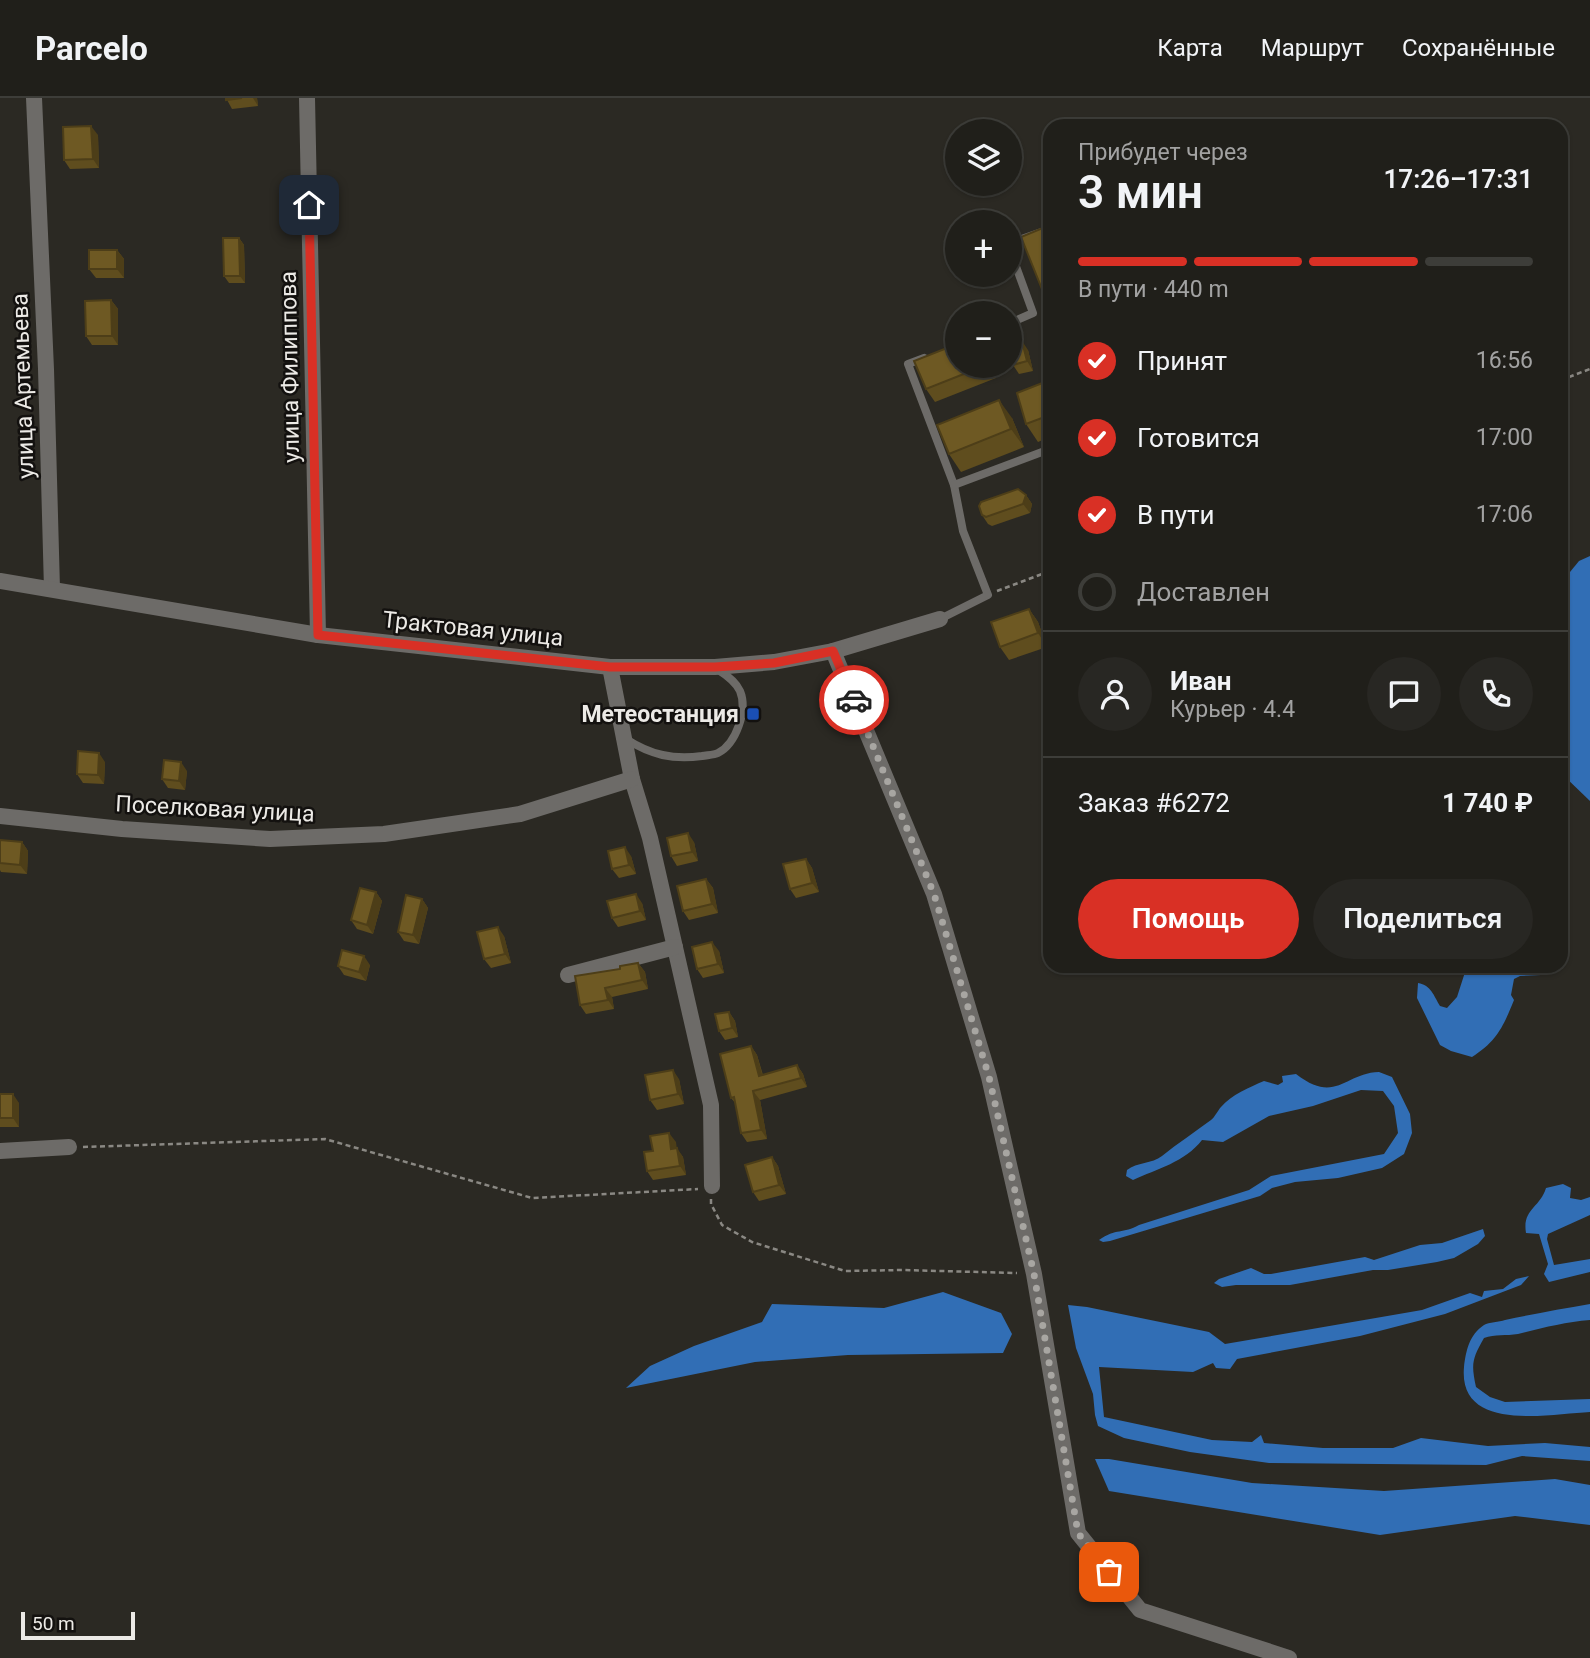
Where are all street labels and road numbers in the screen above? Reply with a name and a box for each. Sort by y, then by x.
street label: улица Филиппова [275,271,305,463]
street label: улица Артемьева [6,293,40,479]
street label: Трактовая улица [381,606,565,652]
street label: Поселковая улица [115,790,315,828]

